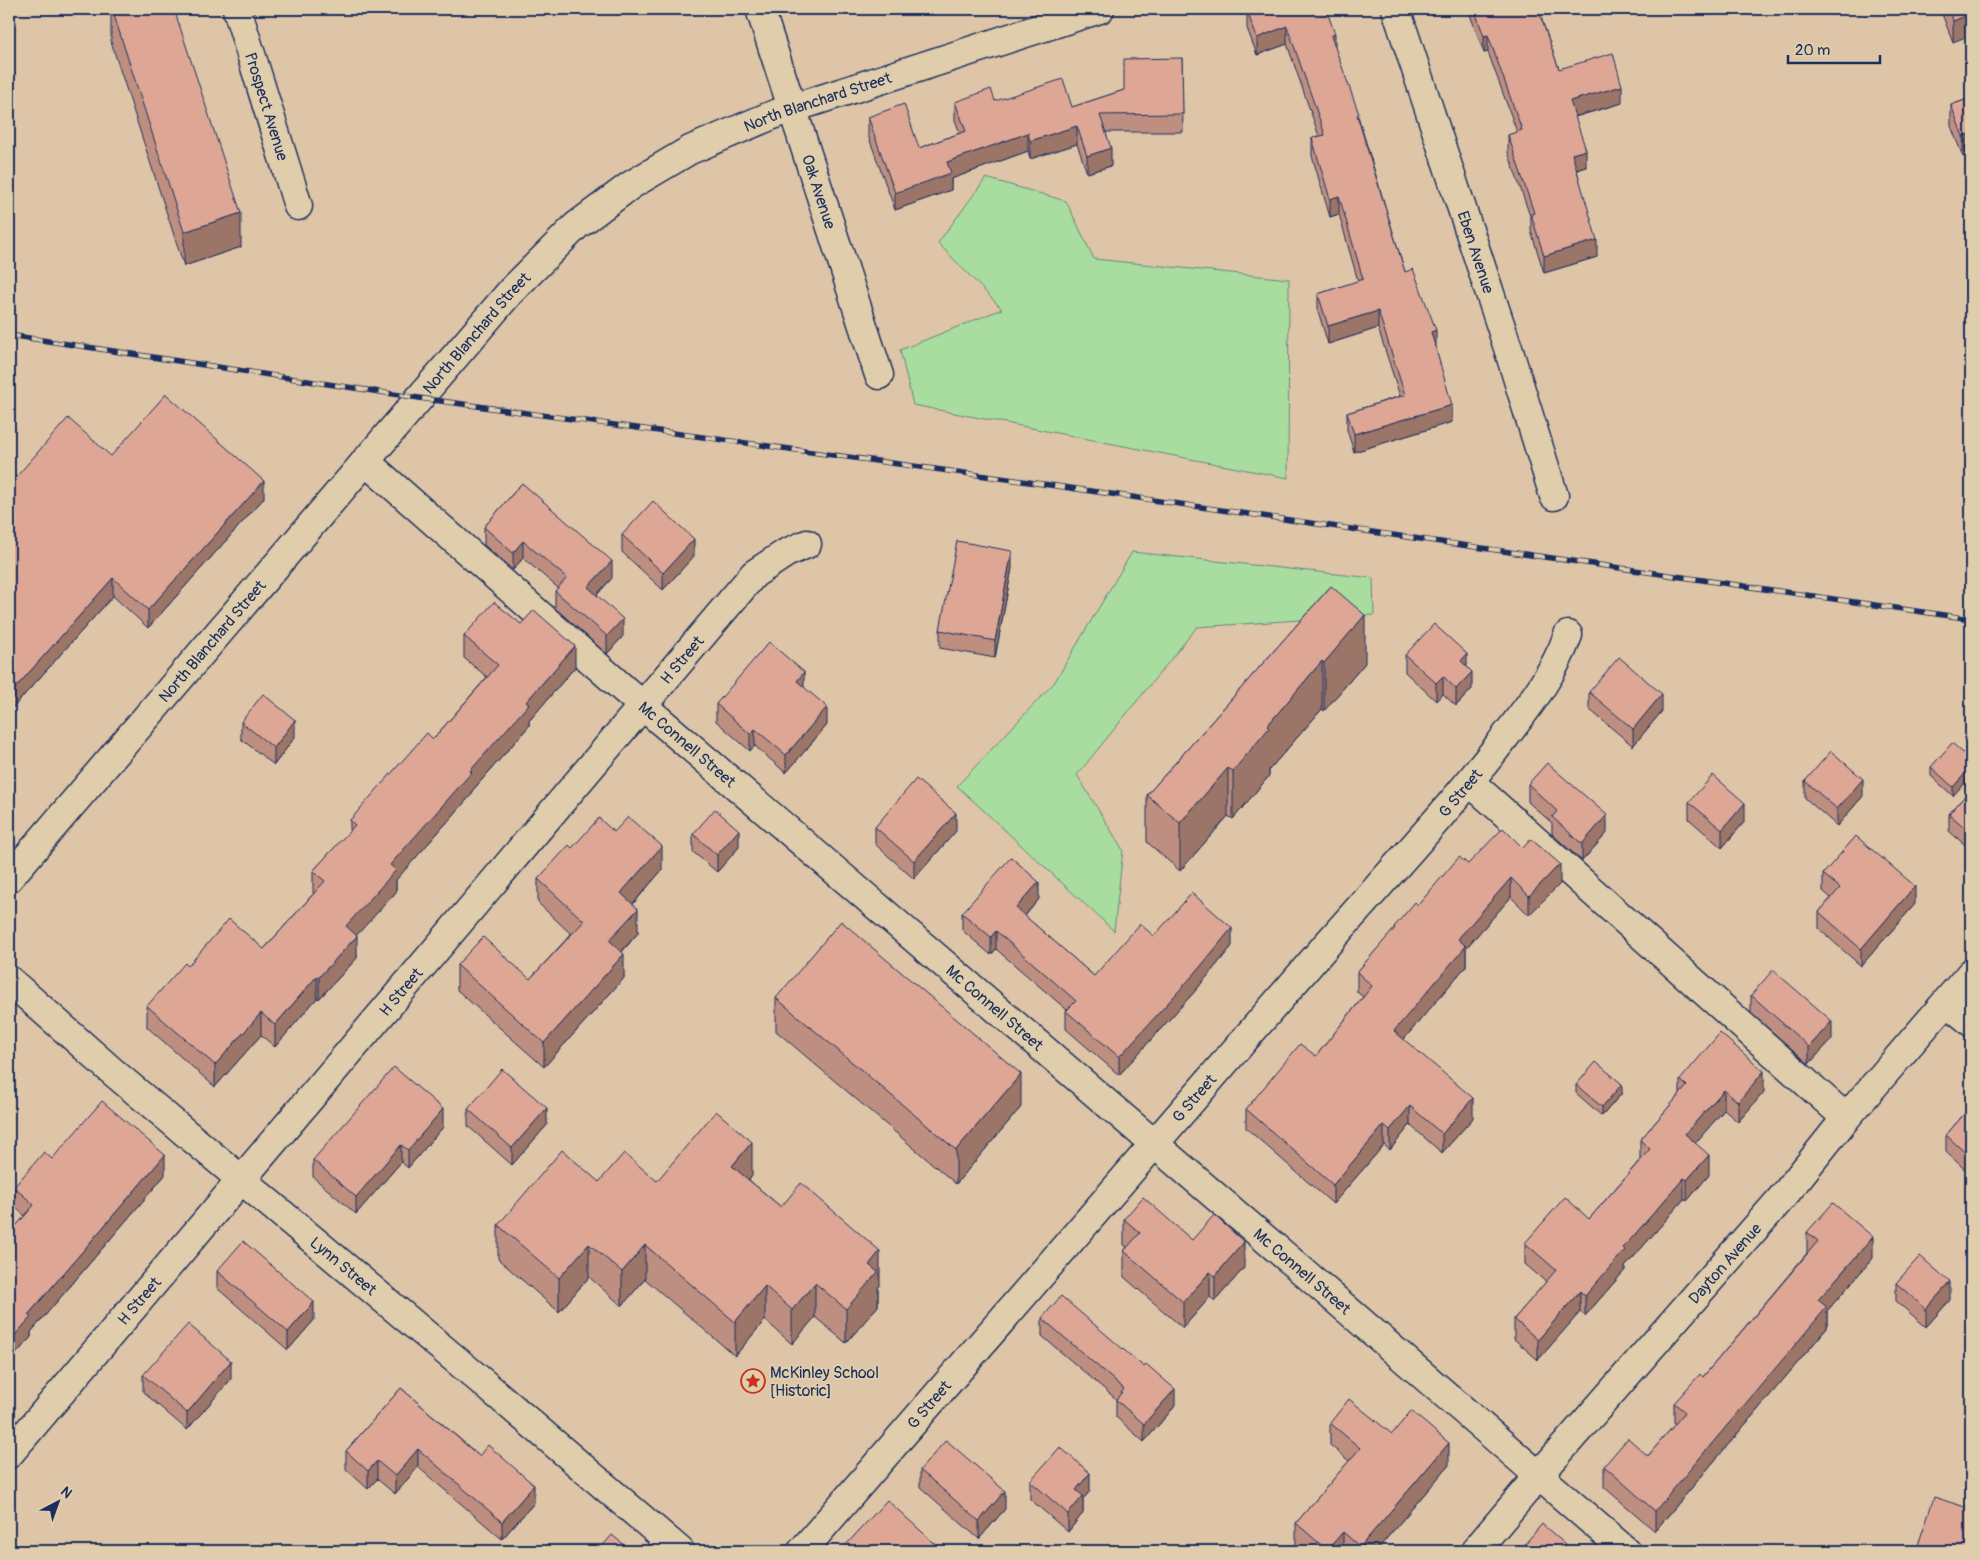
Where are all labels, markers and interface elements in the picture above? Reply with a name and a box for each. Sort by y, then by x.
scale bar [1788,32,1880,64]
text: 20 m [1795,41,1830,60]
street label: Prospect Avenue [240,50,292,163]
street label: North Blanchard Street [741,68,895,137]
street label: Oak Avenue [797,152,840,232]
street label: Eben Avenue [1452,209,1498,296]
street label: North Blanchard Street [419,268,535,398]
street label: North Blanchard Street [155,576,271,707]
street label: H Street [656,631,709,688]
street label: Mc Connell Street [634,697,740,792]
street label: G Street [1435,764,1487,822]
street label: Mc Connell Street [941,961,1048,1056]
street label: H Street [375,963,428,1020]
street label: G Street [1168,1070,1221,1127]
street label: Dayton Avenue [1685,1219,1766,1308]
street label: Mc Connell Street [1249,1224,1355,1320]
street label: Lynn Street [306,1233,381,1300]
street label: H Street [114,1273,166,1329]
place label: McKinley School [Historic] [770,1363,879,1401]
place icon: McKinley School [Historic] [740,1368,766,1394]
street label: G Street [903,1376,956,1433]
north arrow [32,1478,82,1528]
text: N [57,1483,75,1502]

